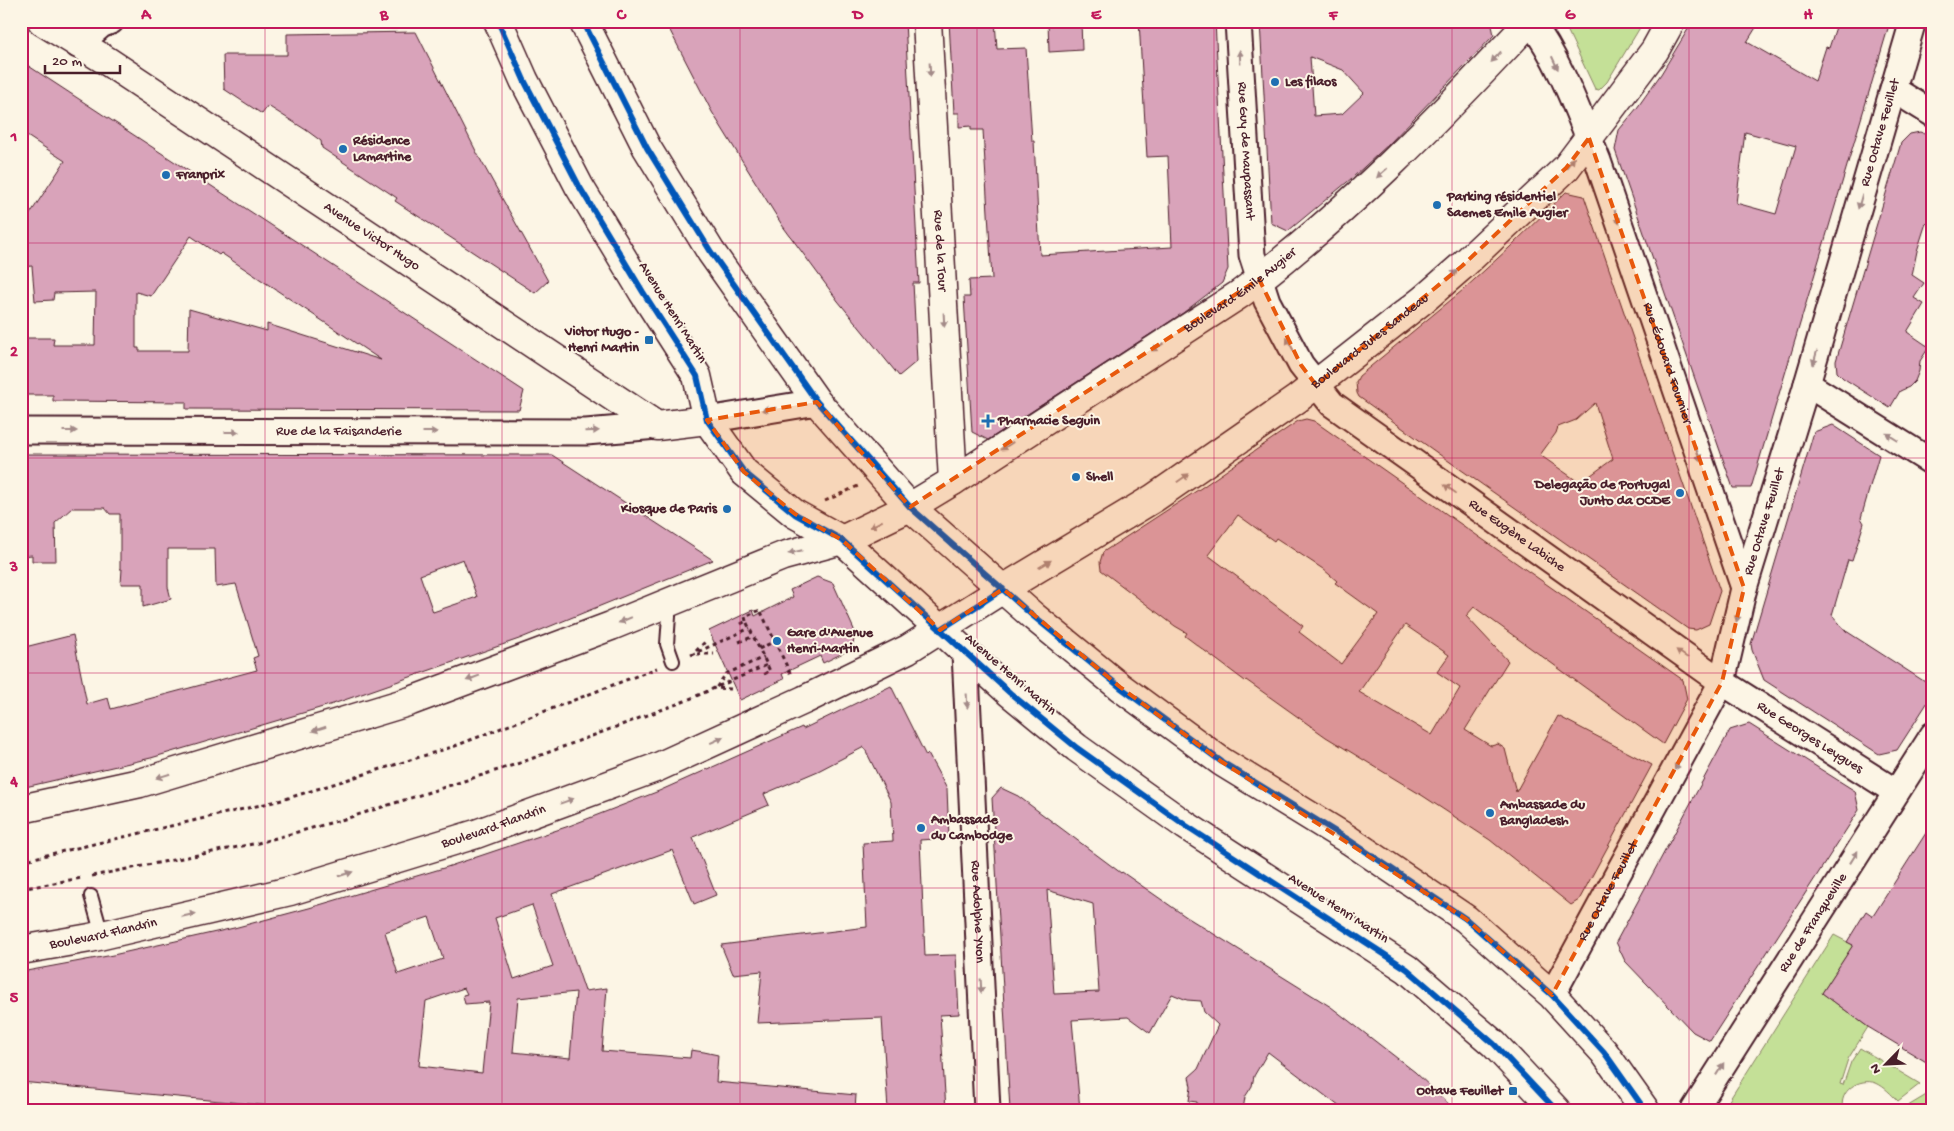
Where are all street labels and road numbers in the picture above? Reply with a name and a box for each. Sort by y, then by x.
street label: Rue Octave Feuillet [1857,76,1904,188]
street label: Rue Guy de Maupassant [1233,81,1258,221]
street label: Avenue Victor Hugo [320,199,423,275]
street label: Rue de la Tour [929,209,951,293]
street label: Boulevard Émile Augier [1180,243,1301,337]
street label: Avenue Henri Martin [634,259,710,367]
street label: Boulevard Jules Sandeau [1307,290,1433,394]
street label: Rue Édouard Fournier [1639,300,1696,427]
street label: Rue de la Faisanderie [276,423,403,440]
street label: Rue Octave Feuillet [1740,465,1789,577]
street label: Rue Eugène Labiche [1465,495,1569,576]
street label: Avenue Henri Martin [960,630,1060,720]
street label: Rue Georges Leygues [1753,698,1867,778]
street label: Boulevard Flandrin [438,800,548,853]
street label: Rue Octave Feuillet [1574,837,1643,944]
street label: Rue Adolphe Yvon [966,860,988,964]
street label: Rue de Franqueville [1775,869,1852,976]
street label: Avenue Henri Martin [1285,870,1392,948]
street label: Boulevard Flandrin [47,914,159,954]

